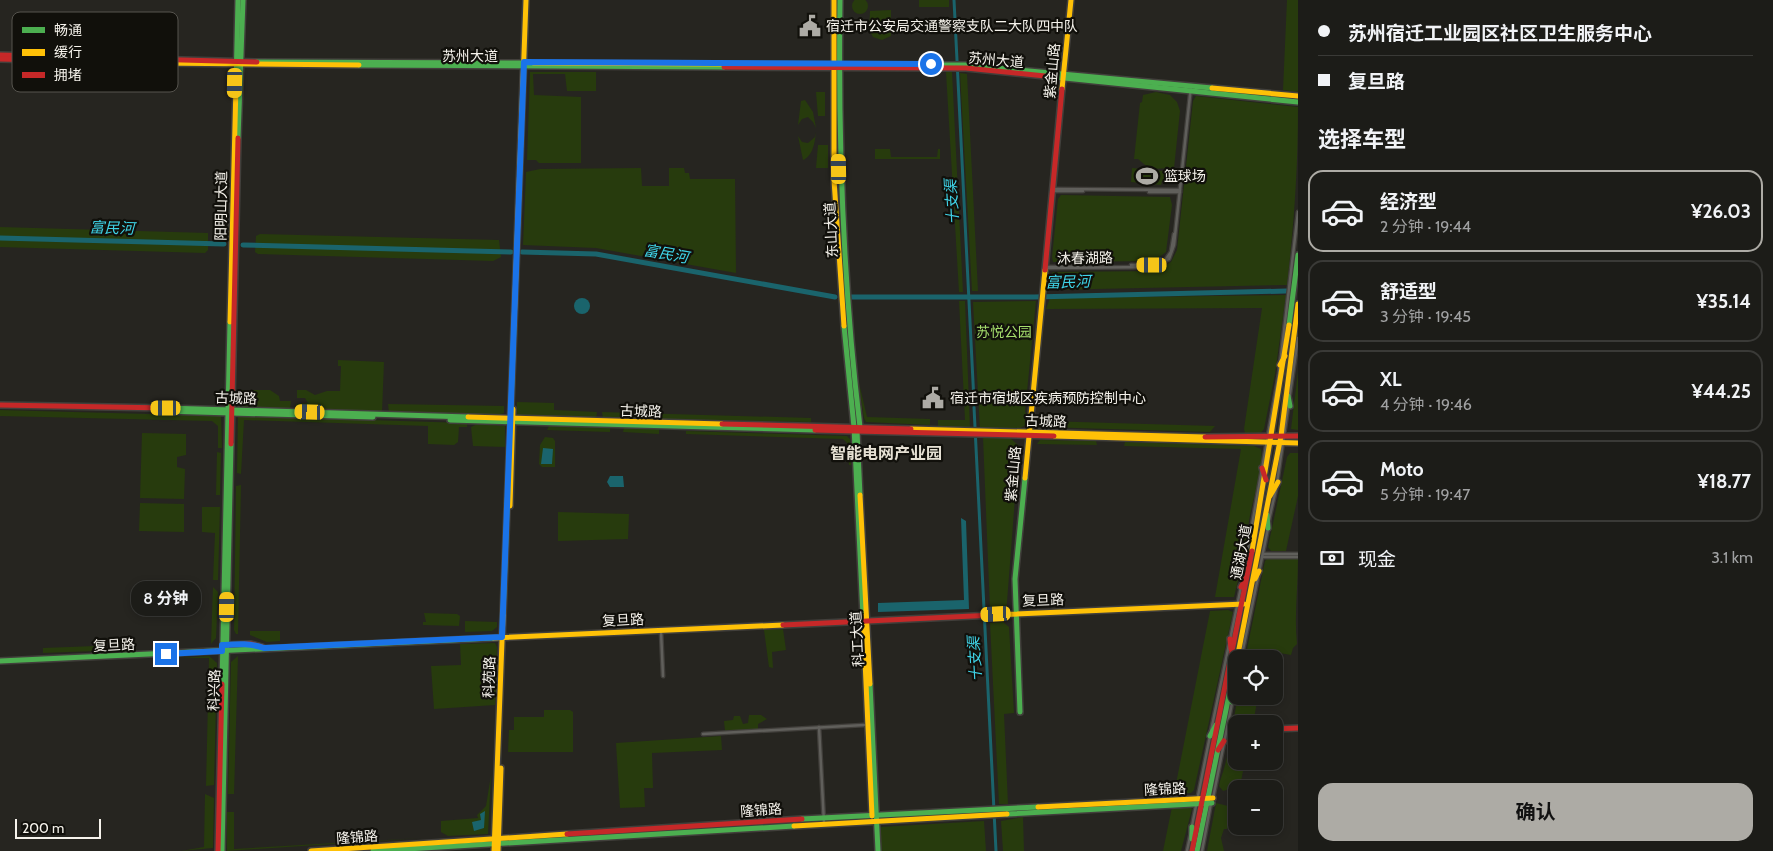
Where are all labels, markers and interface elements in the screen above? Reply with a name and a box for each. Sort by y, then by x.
legend [12,12,178,92]
public building icon: 宿迁市公安局交通警察支队二大队四中队 [797,13,823,39]
place label: 宿迁市公安局交通警察支队二大队四中队 [826,17,1078,35]
text: 畅通 [54,21,82,39]
text: 苏州宿迁工业园区社区卫生服务中心 [1348,22,1652,45]
street label: 紫金山路 [1041,42,1063,100]
text: 缓行 [54,43,82,61]
street label: 苏州大道 [442,47,498,65]
street label: 苏州大道 [967,49,1025,71]
route start [920,53,942,75]
text: 拥堵 [54,66,82,84]
car [227,68,242,98]
text: 复旦路 [1348,70,1405,93]
text: 选择车型 [1318,126,1406,153]
car [831,154,846,184]
sports icon: 篮球场 [1134,163,1160,189]
place label: 篮球场 [1164,167,1206,185]
street label: 阳明山大道 [211,171,231,241]
water label: 十支渠 [942,177,962,225]
icon: car [1320,189,1365,234]
text: 经济型 [1380,190,1437,213]
text: ¥26.03 [1691,200,1751,223]
street label: 东山大道 [821,202,841,258]
text: 2 分钟 · 19:44 [1380,217,1471,236]
water label: 富民河 [89,218,138,238]
water label: 富民河 [642,241,693,267]
street label: 沐春湖路 [1057,249,1113,267]
car [1137,258,1167,273]
water label: 富民河 [1045,273,1094,291]
icon: car [1320,279,1365,324]
text: 舒适型 [1380,280,1437,303]
text: ¥35.14 [1696,290,1751,313]
text: 3 分钟 · 19:45 [1380,307,1471,326]
park label: 苏悦公园 [976,323,1032,341]
text: XL [1380,368,1401,391]
icon: car [1320,369,1365,414]
text: ¥44.25 [1691,380,1751,403]
public building icon: 宿迁市宿城区疾病预防控制中心 [920,385,946,411]
street label: 古城路 [215,388,257,408]
place label: 宿迁市宿城区疾病预防控制中心 [950,389,1146,407]
text: 4 分钟 · 19:46 [1380,395,1472,414]
car [151,401,181,416]
street label: 古城路 [620,401,662,421]
car [294,404,325,420]
street label: 古城路 [1025,411,1067,431]
district label: 智能电网产业园 [830,444,942,463]
street label: 紫金山路 [1002,445,1024,503]
text: Moto [1380,458,1424,481]
icon: car [1320,459,1365,504]
text: ¥18.77 [1697,470,1751,493]
text: 5 分钟 · 19:47 [1380,485,1470,504]
street label: 通湖大道 [1227,523,1255,581]
icon: cash [1318,544,1346,572]
text: 现金 [1358,548,1396,571]
text: 3.1 km [1711,548,1753,567]
callout: 8 分钟 [131,582,201,616]
text: 8 分钟 [143,589,189,608]
street label: 复旦路 [1022,590,1064,610]
car [219,592,234,622]
car [980,606,1011,622]
street label: 复旦路 [602,610,644,630]
street label: 科工大道 [847,611,867,667]
water label: 十支渠 [965,634,985,682]
street label: 复旦路 [93,635,135,655]
route end [155,643,177,665]
map controls [1228,650,1283,835]
button: locate [1228,650,1283,705]
street label: 科苑路 [479,656,499,698]
street label: 科兴路 [204,669,224,711]
button: + [1228,715,1283,770]
street label: 隆锦路 [1144,779,1186,799]
button: − [1228,780,1283,835]
button: 确认 [1318,783,1753,841]
street label: 隆锦路 [739,800,783,820]
scale bar [15,816,101,839]
text: 200 m [22,819,64,837]
street label: 隆锦路 [335,827,379,847]

